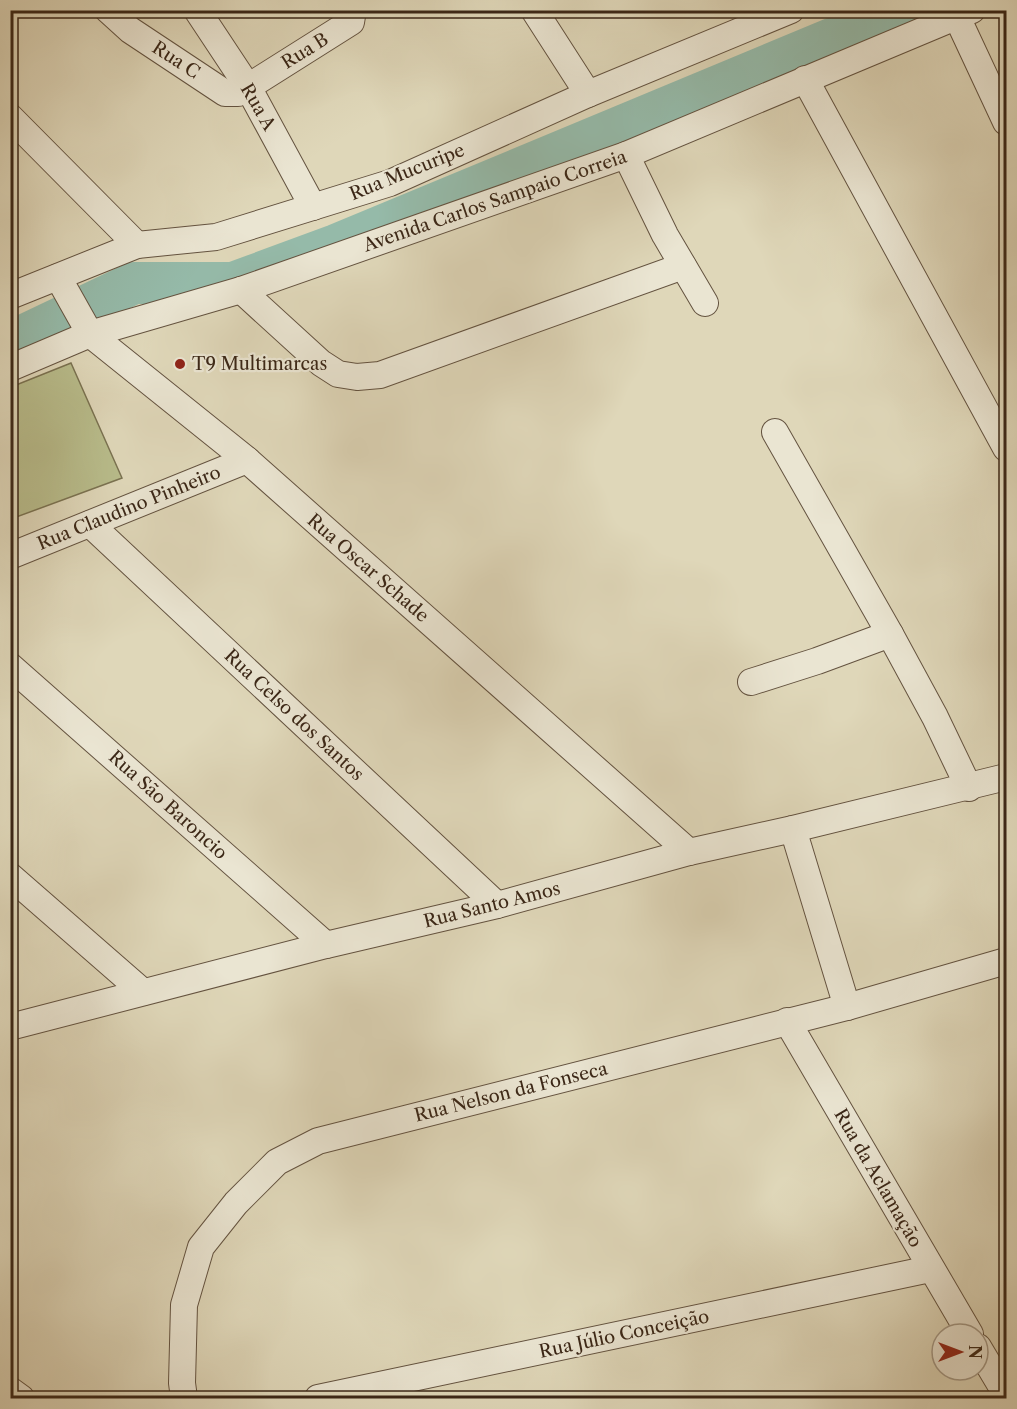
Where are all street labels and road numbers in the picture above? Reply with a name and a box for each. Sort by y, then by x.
street label: Rua B [278,28,332,74]
street label: Rua C [148,37,204,83]
street label: Rua A [236,79,281,135]
street label: Rua Mucuripe [346,139,468,205]
street label: Avenida Carlos Sampaio Correia [359,145,630,257]
street label: Rua Claudino Pinheiro [34,461,224,555]
street label: Rua Oscar Schade [303,509,433,627]
street label: Rua Celso dos Santos [220,645,368,785]
street label: Rua São Baroncio [104,746,232,864]
street label: Rua Santo Amos [421,877,563,933]
street label: Rua Nelson da Fonseca [412,1057,610,1127]
street label: Rua da Aclamação [829,1105,927,1251]
street label: Rua Júlio Conceição [537,1305,711,1363]

